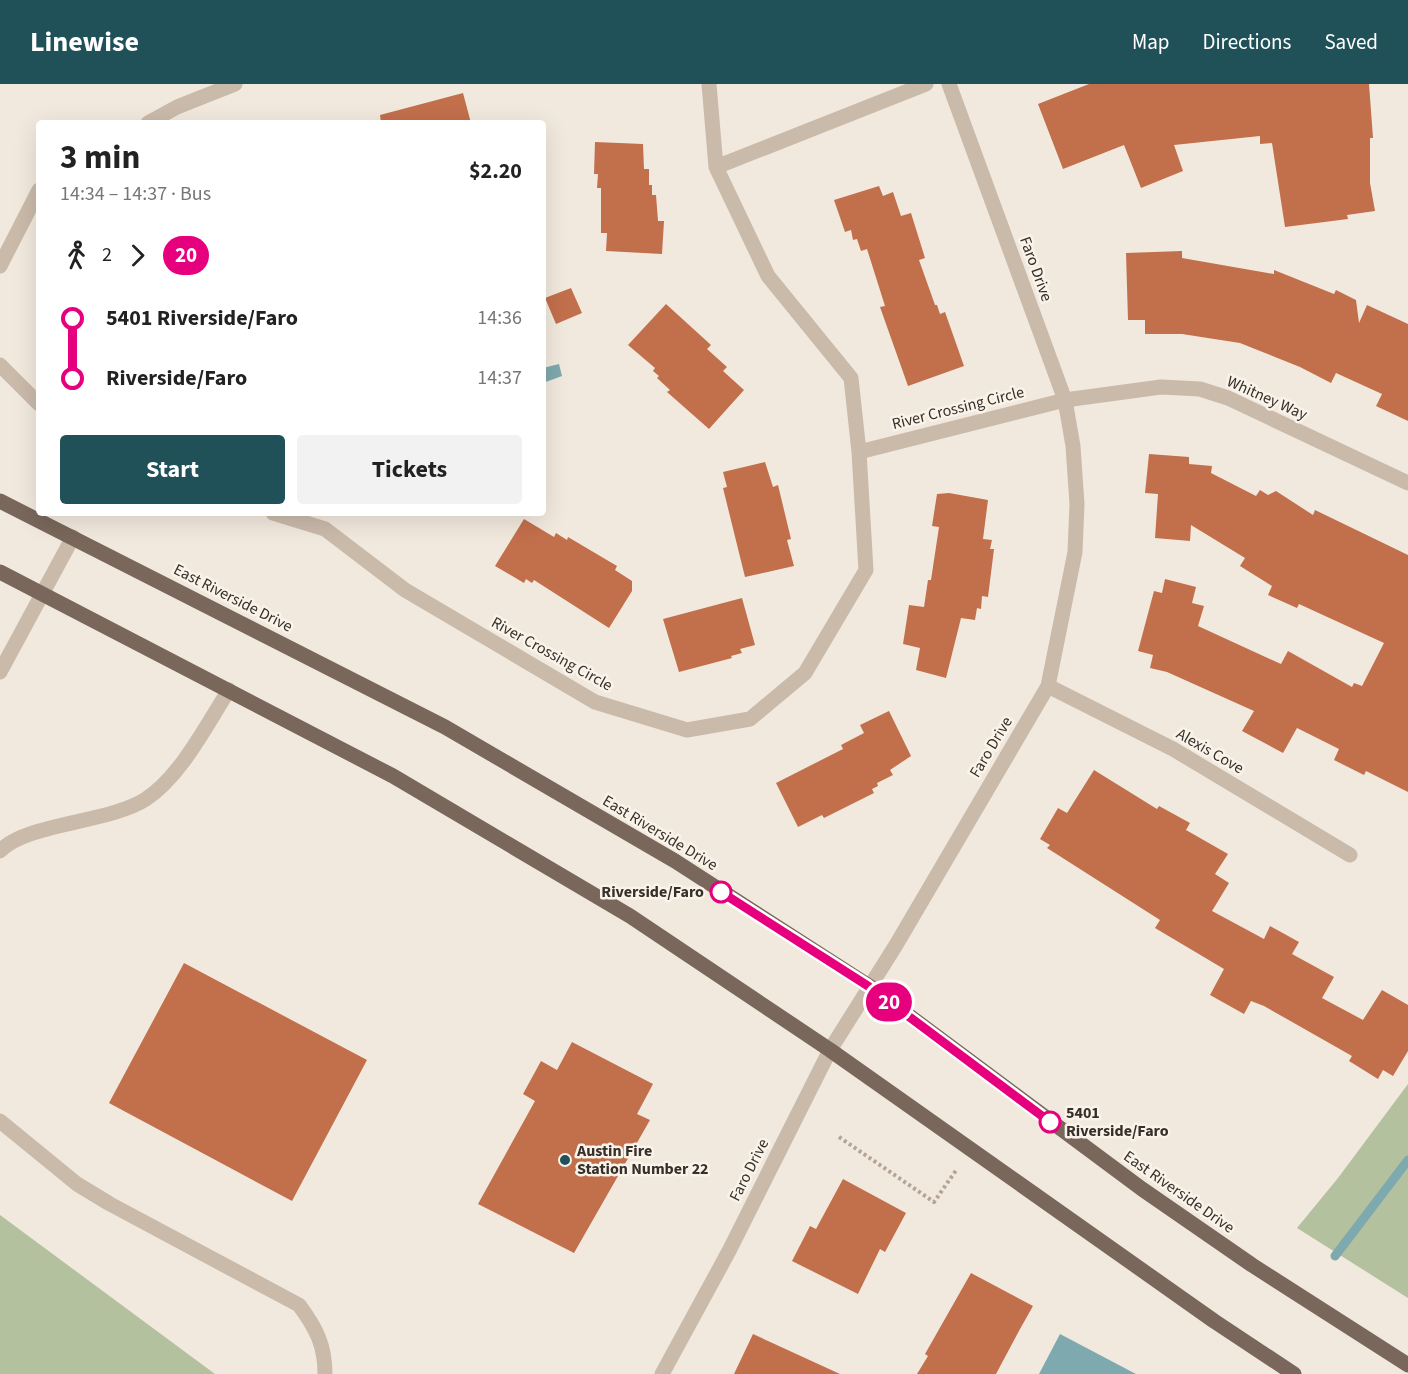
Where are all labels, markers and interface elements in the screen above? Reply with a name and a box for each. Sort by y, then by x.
text: Linewise [30,22,139,62]
text: Map [1132,27,1170,57]
text: Directions [1203,27,1291,57]
text: Saved [1324,27,1378,57]
text: 3 min [60,134,140,181]
text: $2.20 [469,155,522,187]
text: 14:34 – 14:37 · Bus [60,180,211,208]
street label: Faro Drive [1014,234,1058,304]
icon: walk [60,239,93,272]
icon: forward [121,239,154,272]
text: 20 [175,240,197,270]
text: 2 [102,241,112,269]
text: 5401 Riverside/Faro [106,302,298,334]
text: 14:36 [477,304,522,332]
text: Riverside/Faro [106,362,247,394]
text: 14:37 [477,364,522,392]
street label: Whitney Way [1223,370,1311,426]
street label: River Crossing Circle [890,381,1026,435]
button: Start [60,435,285,504]
button: Tickets [297,435,522,504]
street label: East Riverside Drive [170,559,296,637]
street label: River Crossing Circle [487,612,617,696]
street label: Faro Drive [964,712,1018,782]
street label: Alexis Cove [1172,723,1248,779]
street label: East Riverside Drive [598,790,722,876]
place label: Riverside/Faro [601,881,704,903]
marker: Riverside/Faro [710,881,732,903]
line badge: 20 [862,982,916,1022]
text: 20 [878,987,900,1017]
place label: 5401 Riverside/Faro [1066,1102,1169,1142]
marker: 5401 Riverside/Faro [1039,1111,1061,1133]
street label: Faro Drive [724,1135,774,1205]
place label: Austin Fire Station Number 22 [576,1140,709,1180]
street label: East Riverside Drive [1119,1146,1239,1239]
marker: Austin Fire Station Number 22 [558,1153,572,1167]

